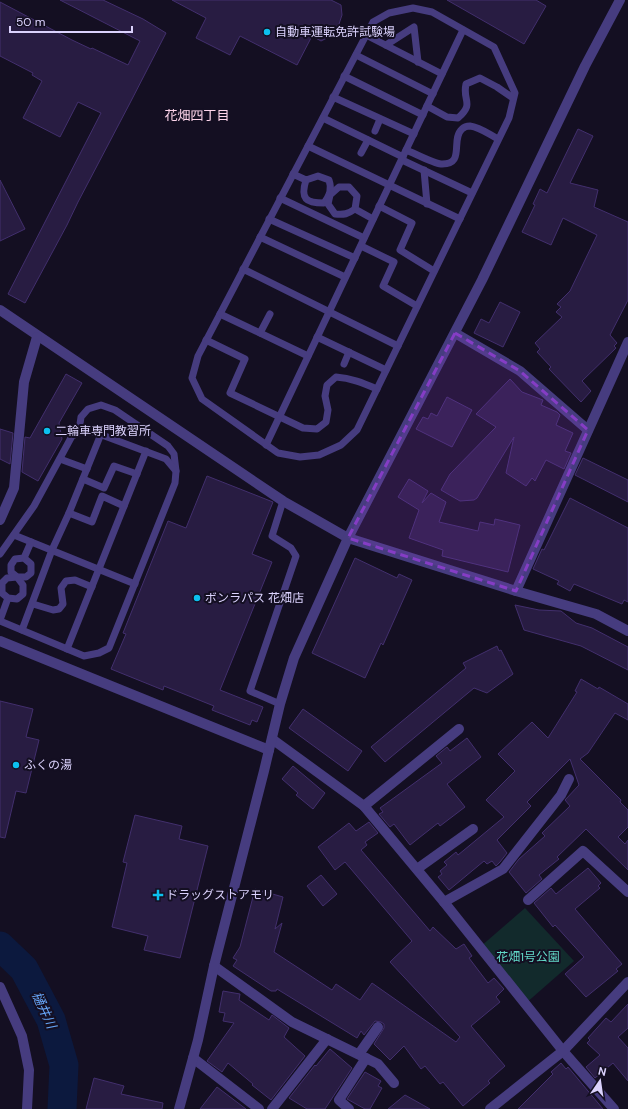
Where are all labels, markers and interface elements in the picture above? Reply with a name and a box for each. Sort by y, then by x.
scale bar [10,8,132,34]
text: 50 m [16,14,45,30]
place label: 自動車運転免許試験場 [275,24,395,40]
marker: 自動車運転免許試験場 [262,27,272,37]
district label: 花畑四丁目 [164,107,230,124]
place label: 二輪車専門教習所 [55,423,151,439]
marker: 二輪車専門教習所 [42,426,52,436]
place label: ボンラパス 花畑店 [205,590,304,606]
marker: ボンラパス 花畑店 [192,593,202,603]
place label: ふくの湯 [24,757,72,773]
marker: ふくの湯 [11,760,21,770]
place label: ドラッグストアモリ [166,887,274,903]
marker: ドラッグストアモリ [153,890,163,900]
park label: 花畑1号公園 [496,949,560,965]
water label: 樋井川 [28,989,61,1033]
north arrow [580,1061,620,1101]
text: N [597,1064,608,1079]

